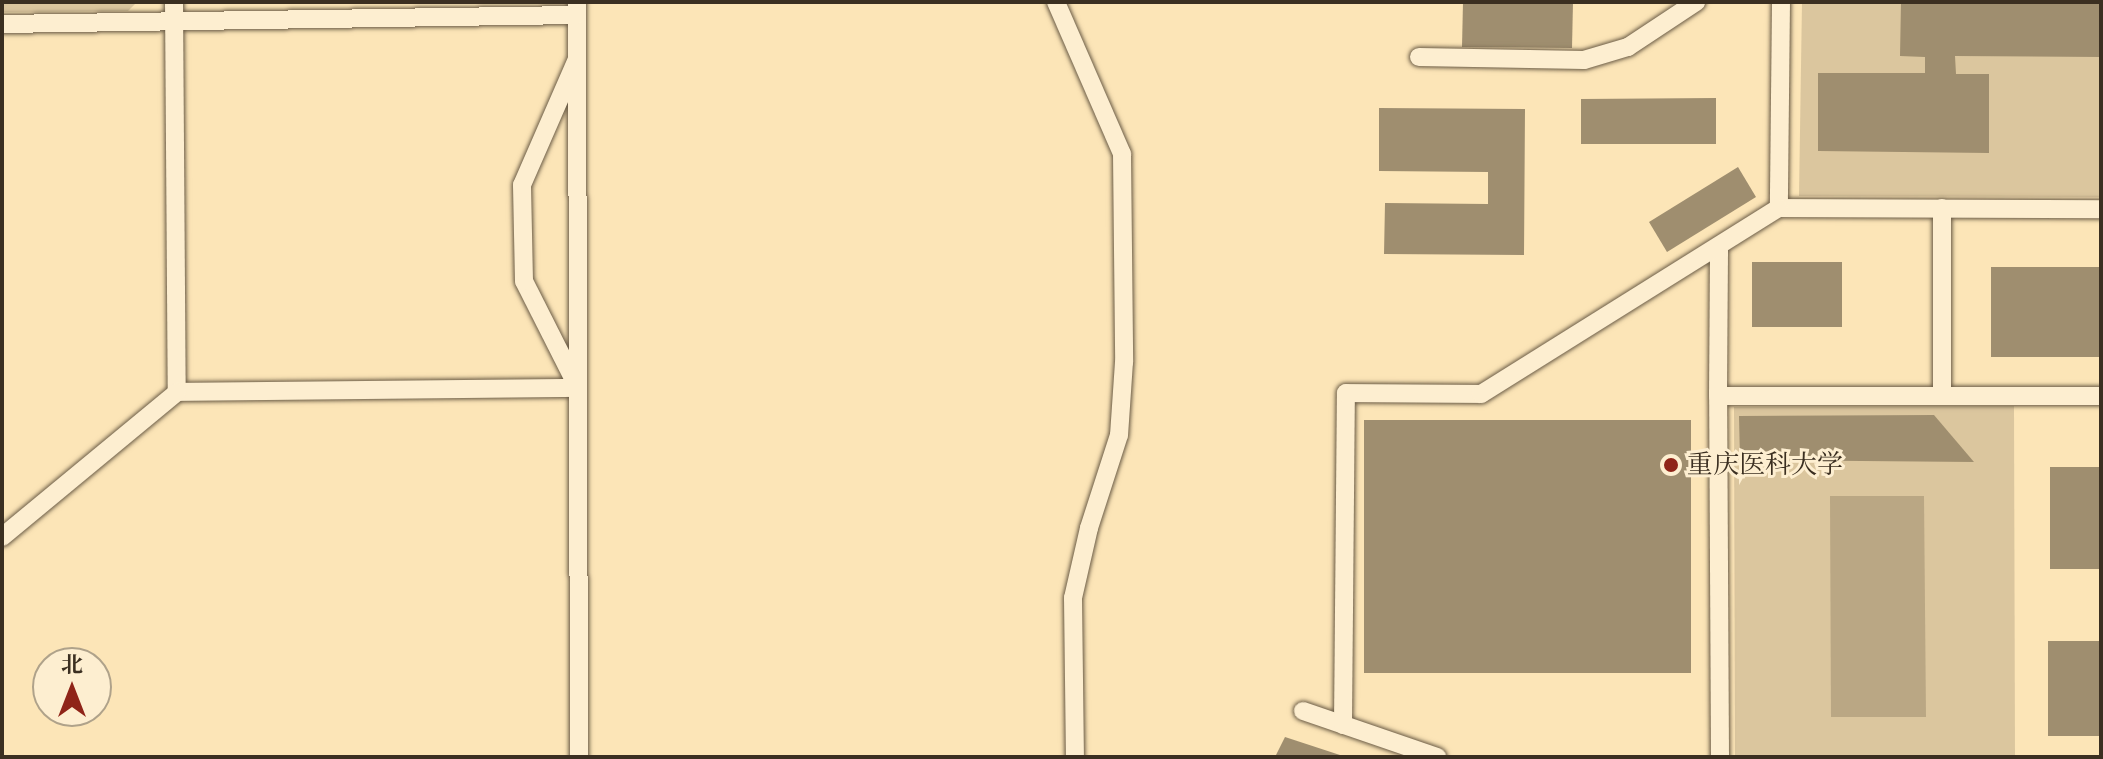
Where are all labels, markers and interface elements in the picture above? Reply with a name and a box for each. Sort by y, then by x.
place label: 重庆医科大学 [1687,449,1843,481]
marker: 重庆医科大学 [1662,456,1680,474]
north arrow [32,647,112,727]
text: 北 [61,650,83,679]

